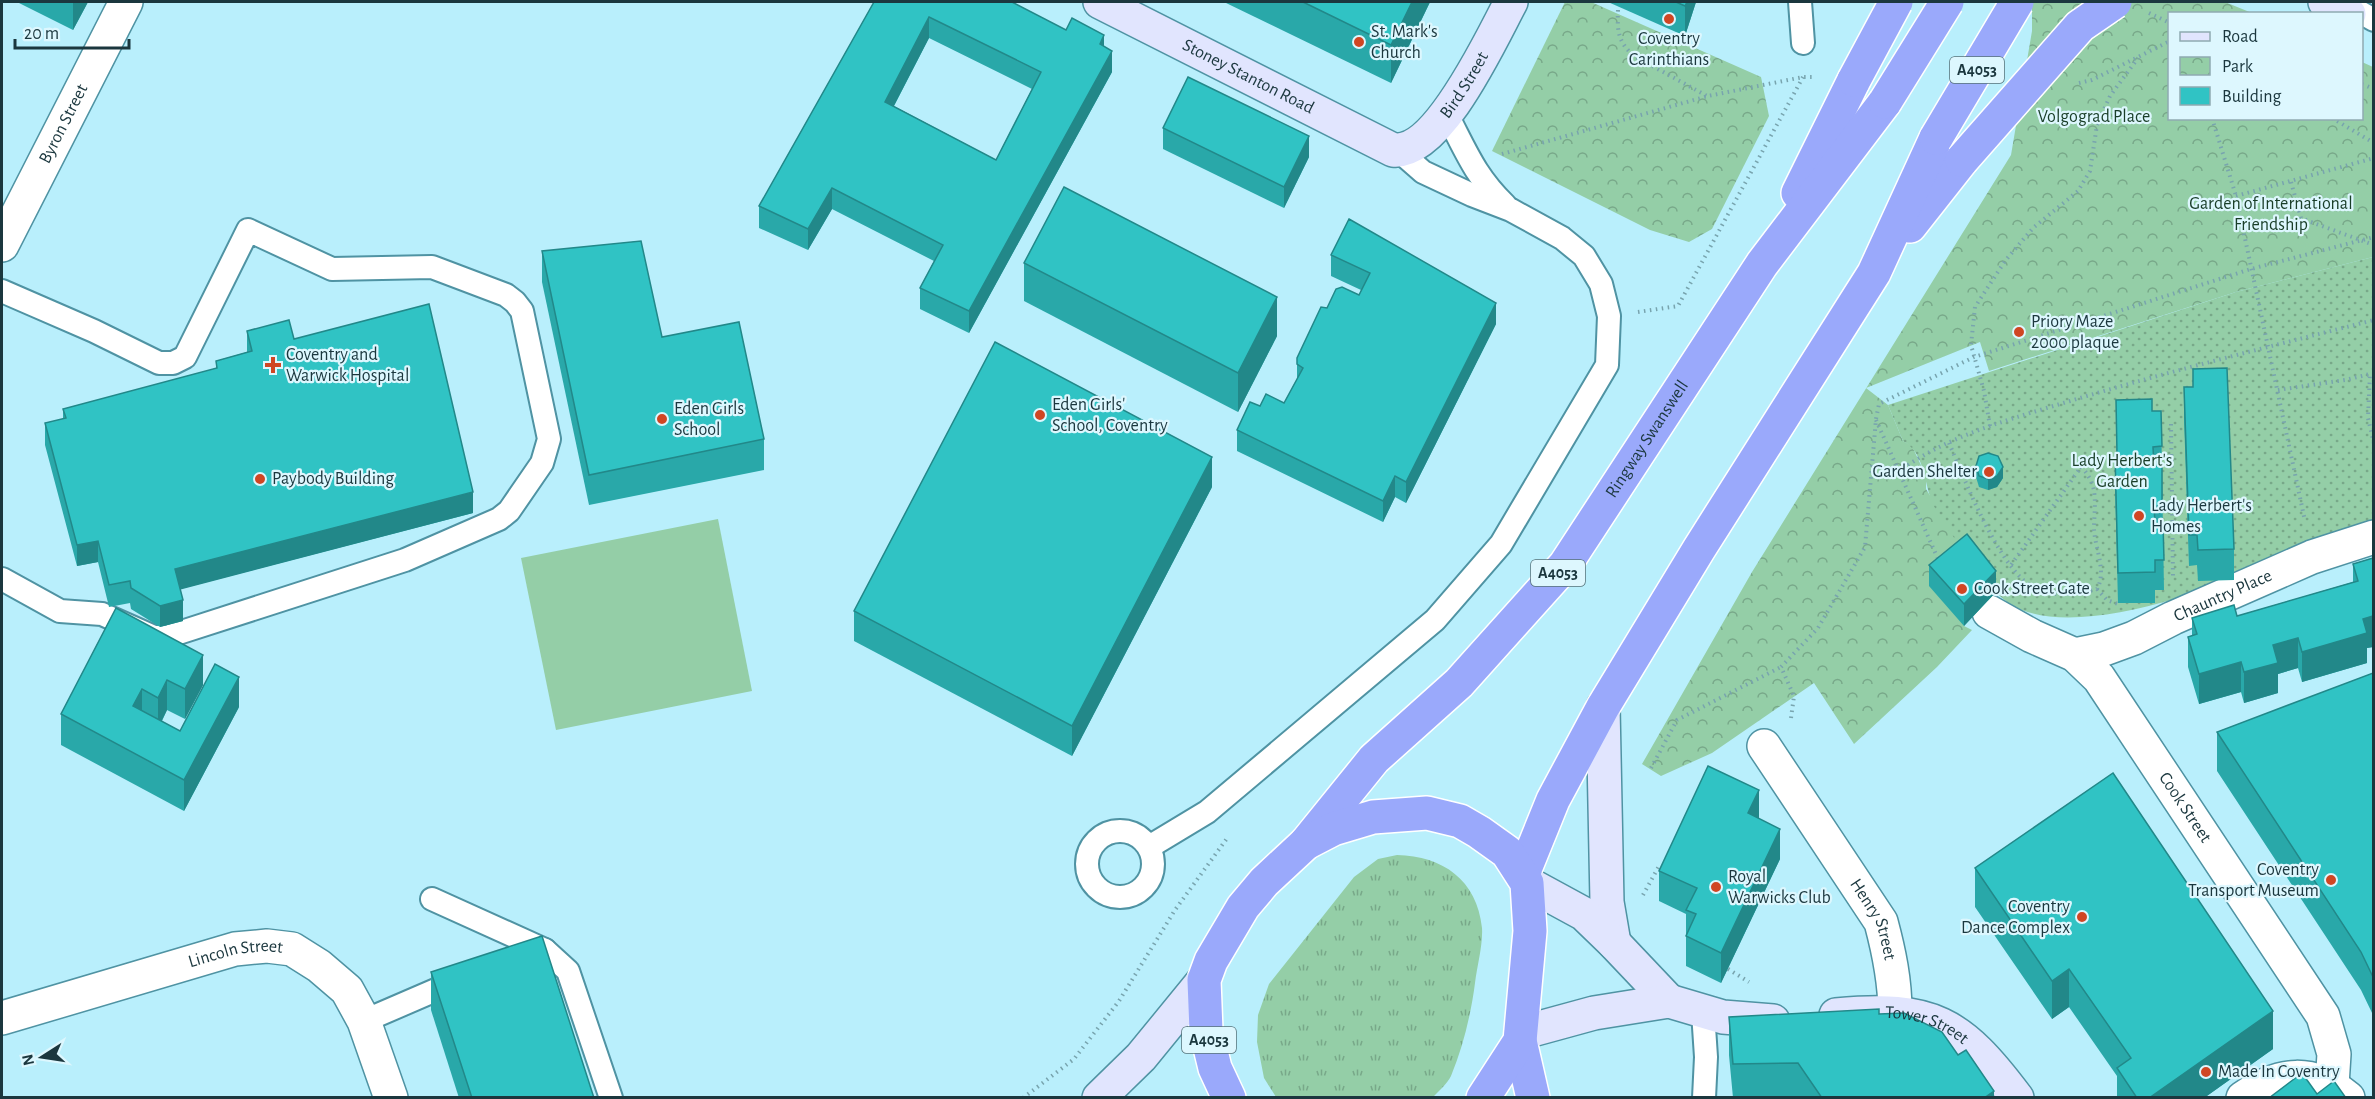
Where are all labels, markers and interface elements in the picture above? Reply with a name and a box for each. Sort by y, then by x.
scale bar [15,12,129,50]
marker: Coventry Carinthians [1662,12,1676,26]
legend [2168,12,2363,120]
place label: St. Mark's Church [1371,23,1438,62]
text: 20 m [24,25,59,43]
text: Road [2222,28,2258,46]
place label: Coventry Carinthians [1629,30,1709,69]
marker: St. Mark's Church [1352,35,1366,49]
street label: Stoney Stanton Road [1179,36,1317,118]
street label: Bird Street [1437,49,1492,122]
road number: A4053 [1950,57,2004,83]
text: Park [2222,58,2254,76]
street label: Byron Street [36,81,92,166]
text: Building [2222,88,2282,106]
park label: Volgograd Place [2038,108,2150,126]
park label: Garden of International Friendship [2189,195,2353,234]
place label: Priory Maze 2000 plaque [2031,313,2119,352]
marker: Priory Maze 2000 plaque [2012,325,2026,339]
place label: Coventry and Warwick Hospital [286,346,409,385]
marker: Coventry and Warwick Hospital [264,356,282,374]
street label: Ringway Swanswell [1602,377,1692,501]
place label: Eden Girls' School, Coventry [1052,396,1168,435]
place label: Eden Girls School [674,400,744,439]
marker: Eden Girls' School, Coventry [1033,408,1047,422]
marker: Eden Girls School [655,412,669,426]
park label: Lady Herbert's Garden [2072,452,2172,491]
place label: Garden Shelter [1873,463,1977,481]
marker: Garden Shelter [1982,465,1996,479]
place label: Paybody Building [272,470,394,488]
marker: Paybody Building [253,472,267,486]
place label: Lady Herbert's Homes [2151,497,2252,536]
marker: Lady Herbert's Homes [2132,509,2146,523]
road number: A4053 [1531,560,1585,586]
street label: Chauntry Place [2171,567,2275,625]
place label: Cook Street Gate [1974,580,2090,598]
marker: Cook Street Gate [1955,582,1969,596]
street label: Cook Street [2155,769,2215,846]
place label: Coventry Transport Museum [2188,861,2319,900]
place label: Royal Warwicks Club [1728,868,1831,907]
marker: Coventry Transport Museum [2324,873,2338,887]
street label: Henry Street [1846,876,1899,962]
marker: Royal Warwicks Club [1709,880,1723,894]
place label: Coventry Dance Complex [1961,898,2070,937]
marker: Coventry Dance Complex [2075,910,2089,924]
street label: Lincoln Street [186,937,284,971]
street label: Tower Street [1885,1004,1972,1048]
north arrow [12,1027,72,1087]
road number: A4053 [1182,1027,1236,1053]
text: N [19,1053,37,1067]
place label: Made In Coventry [2218,1063,2340,1081]
marker: Made In Coventry [2199,1065,2213,1079]

